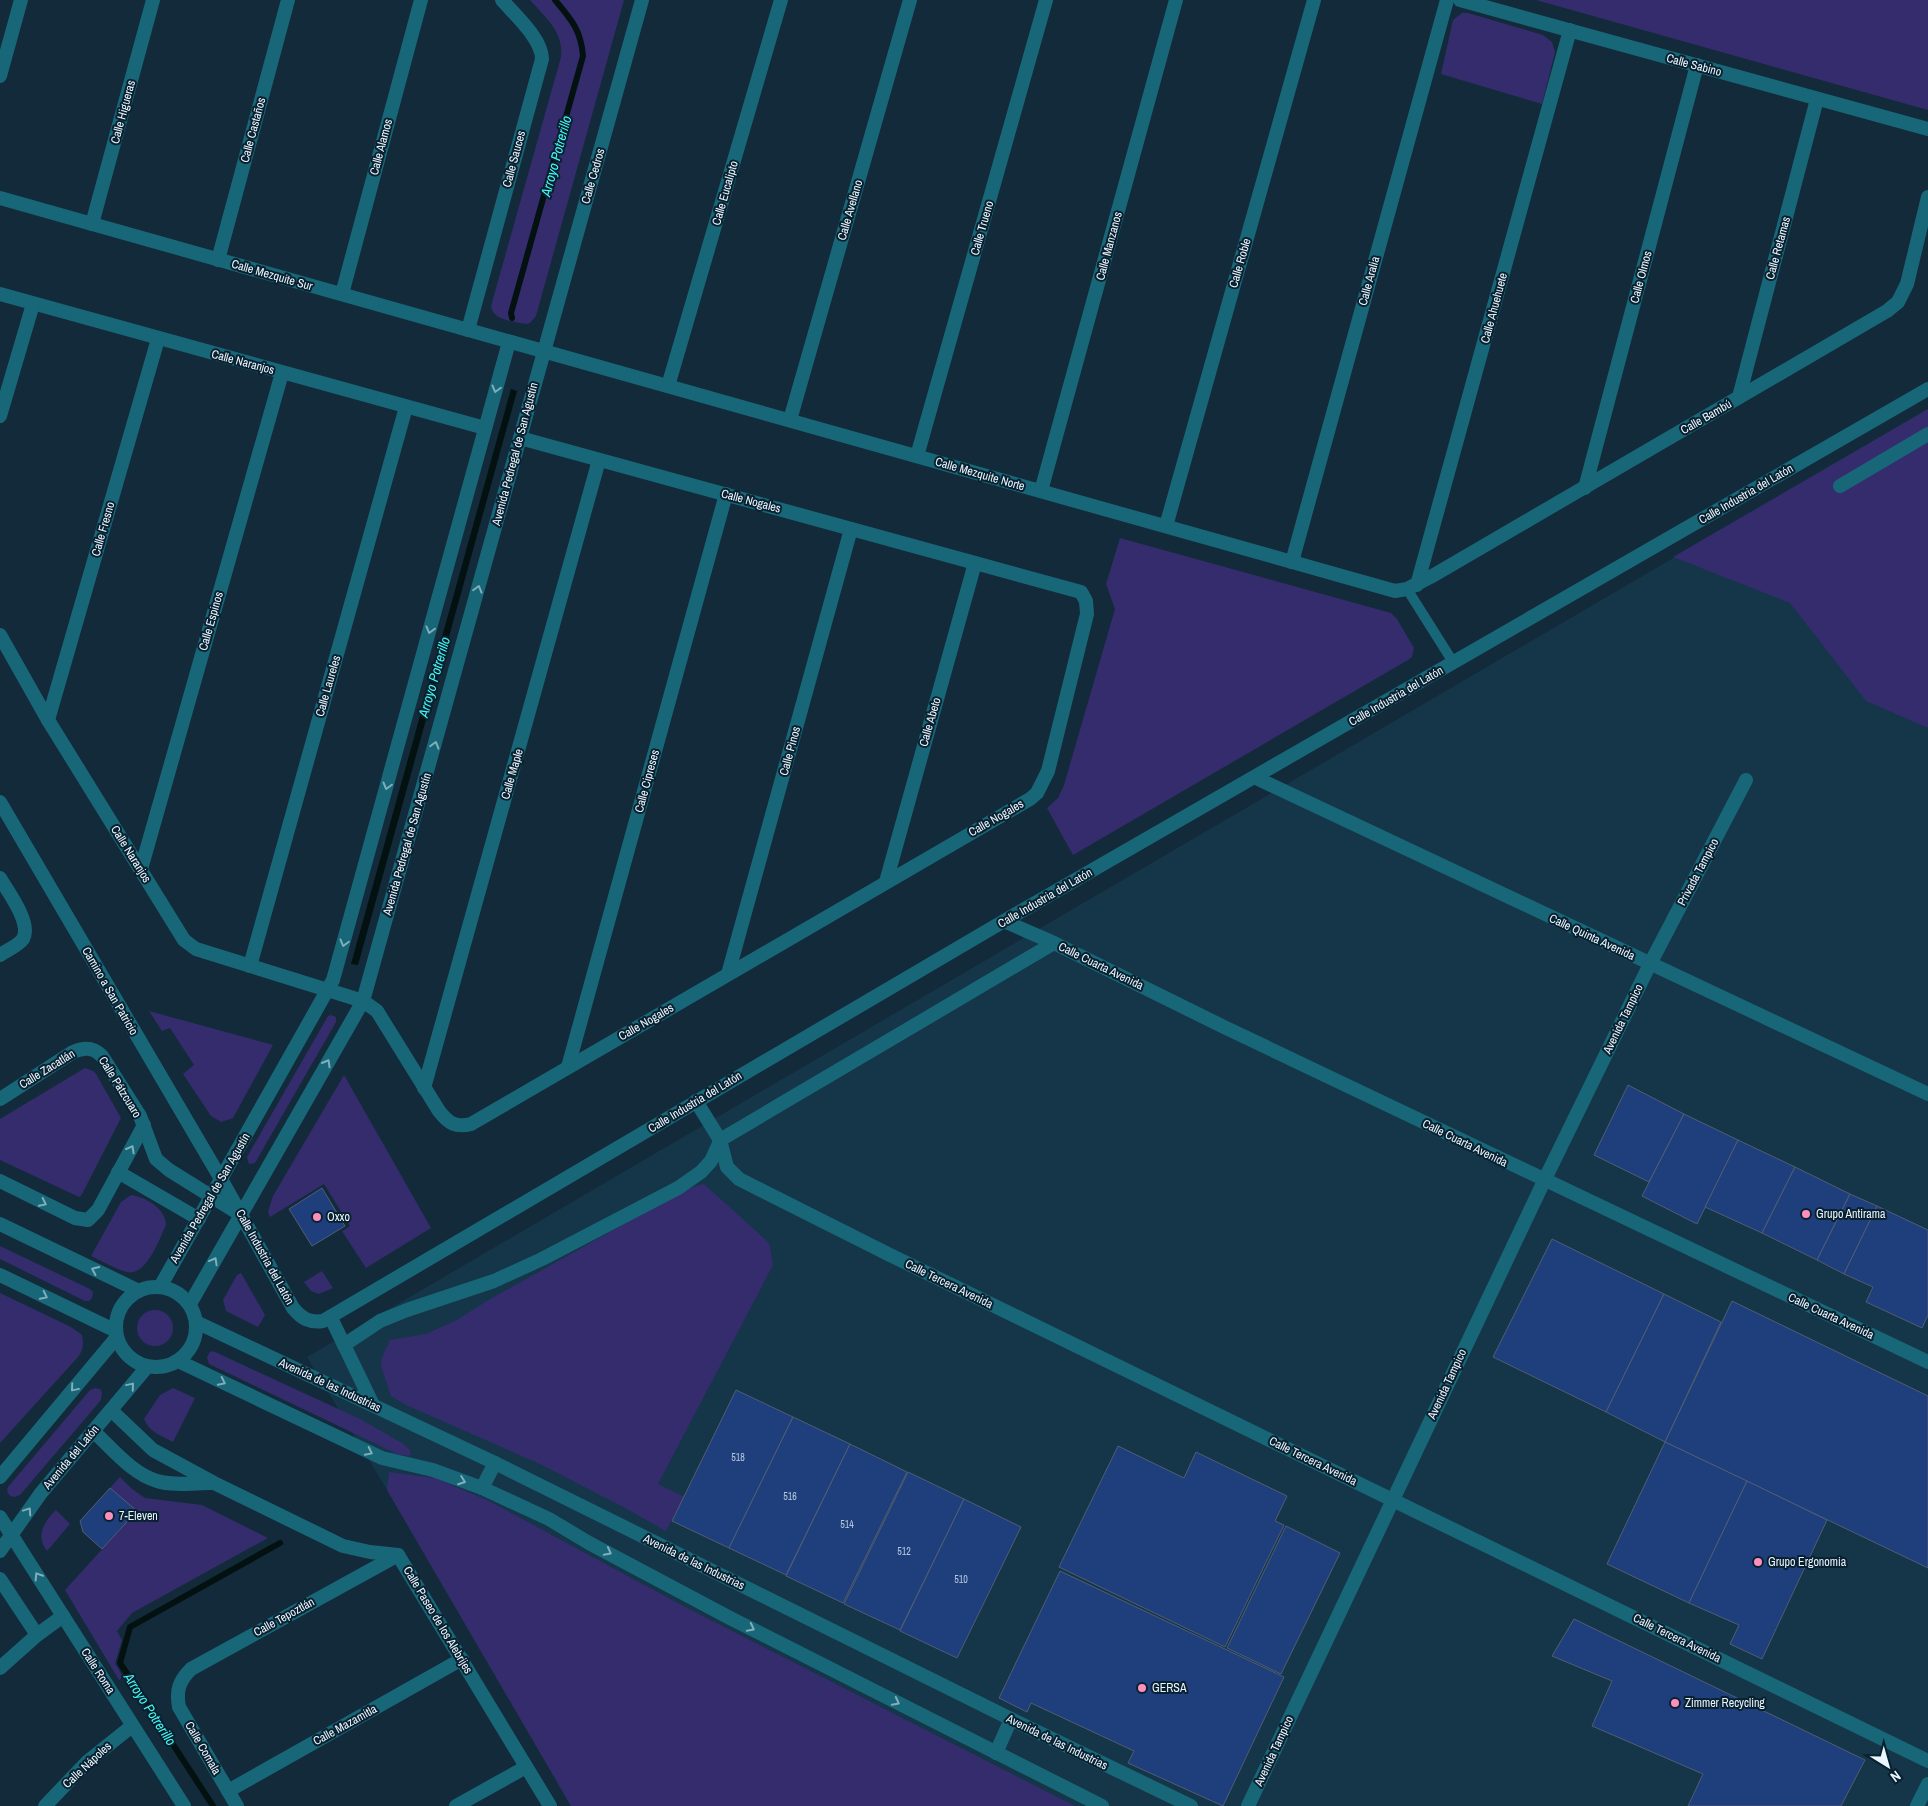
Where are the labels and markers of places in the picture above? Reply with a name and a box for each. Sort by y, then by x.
place label: Grupo Antirama [1816,1206,1886,1222]
marker: Grupo Antirama [1800,1208,1812,1220]
place label: Oxxo [327,1209,350,1225]
marker: Oxxo [311,1211,323,1223]
place label: 7-Eleven [119,1508,158,1524]
marker: 7-Eleven [103,1510,115,1522]
place label: Grupo Ergonomia [1768,1554,1847,1570]
marker: Grupo Ergonomia [1752,1556,1764,1568]
place label: GERSA [1152,1680,1187,1696]
marker: GERSA [1136,1682,1148,1694]
place label: Zimmer Recycling [1685,1695,1765,1711]
marker: Zimmer Recycling [1669,1697,1681,1709]

